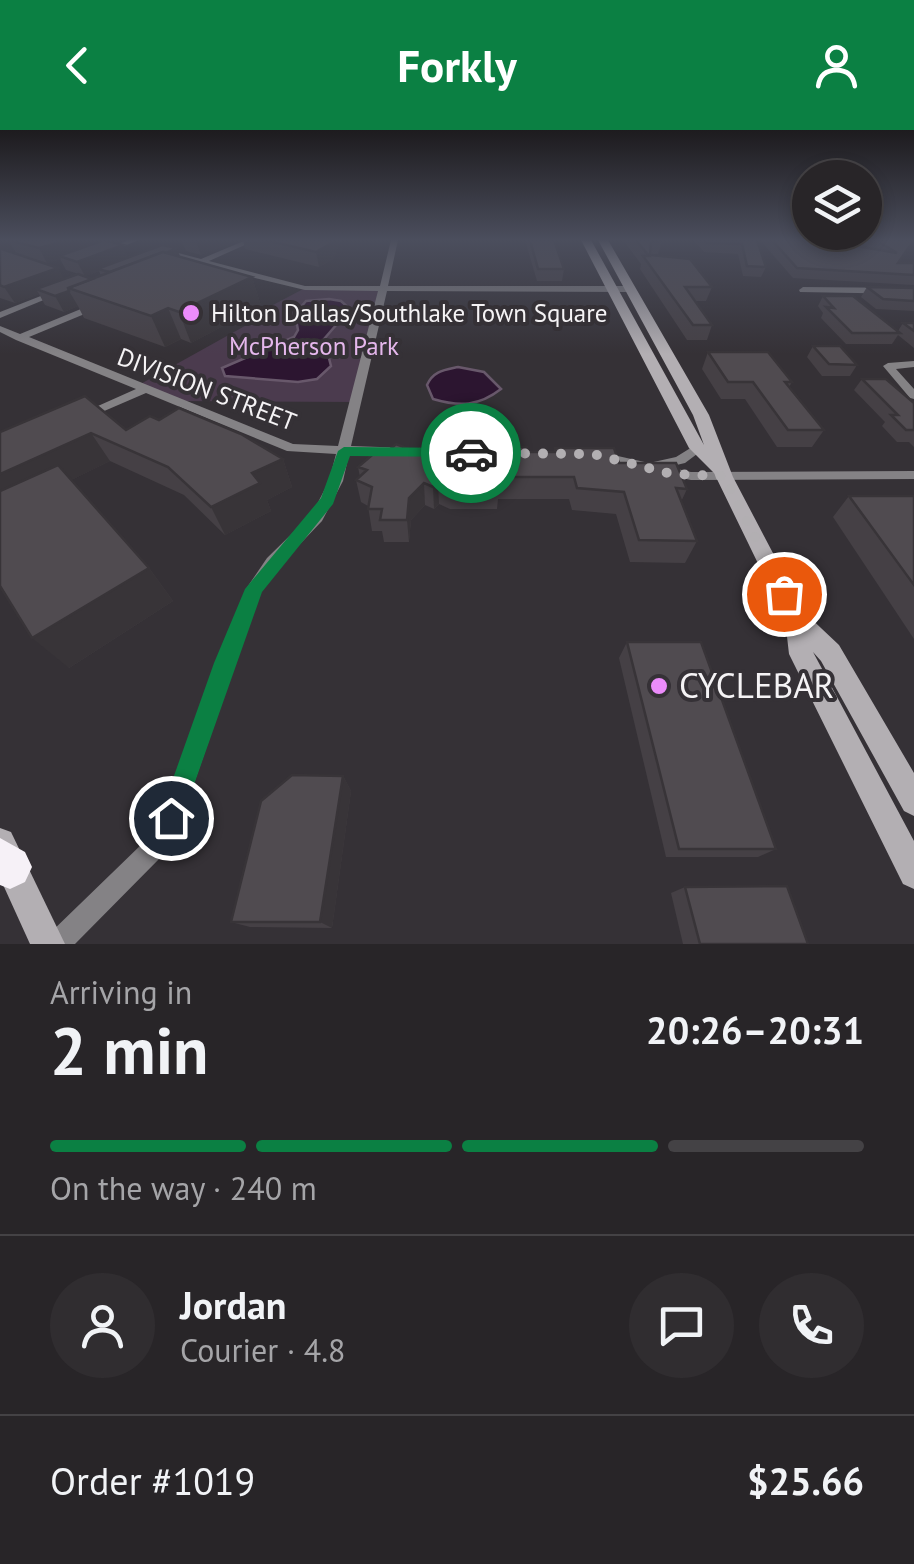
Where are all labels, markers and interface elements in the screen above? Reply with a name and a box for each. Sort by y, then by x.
text: Forkly [397,36,517,94]
icon: back [50,38,105,93]
icon: person [809,38,864,93]
map controls [792,160,882,250]
button: layers [792,160,882,250]
place label: Hilton Dallas/Southlake Town Square [211,297,607,329]
marker: Hilton Dallas/Southlake Town Square [180,302,202,324]
park label: McPherson Park [229,330,399,362]
street label: DIVISION STREET [113,340,301,438]
courier [421,403,521,503]
icon: car [444,426,499,481]
pin [742,552,827,637]
icon: bag [757,567,812,622]
place label: CYCLEBAR [679,662,834,708]
marker: CYCLEBAR [648,675,670,697]
pin [129,776,214,861]
icon: home [144,791,199,846]
text: Arriving in [50,971,192,1013]
text: 20:26–20:31 [646,1005,864,1054]
text: 2 min [50,1008,209,1092]
text: On the way · 240 m [50,1167,317,1209]
button: person [50,1273,155,1378]
button: chat [629,1273,734,1378]
button: phone [759,1273,864,1378]
text: Jordan [180,1280,286,1329]
text: Courier · 4.8 [180,1329,346,1371]
text: Order #1019 [50,1456,255,1505]
text: $25.66 [747,1456,864,1505]

